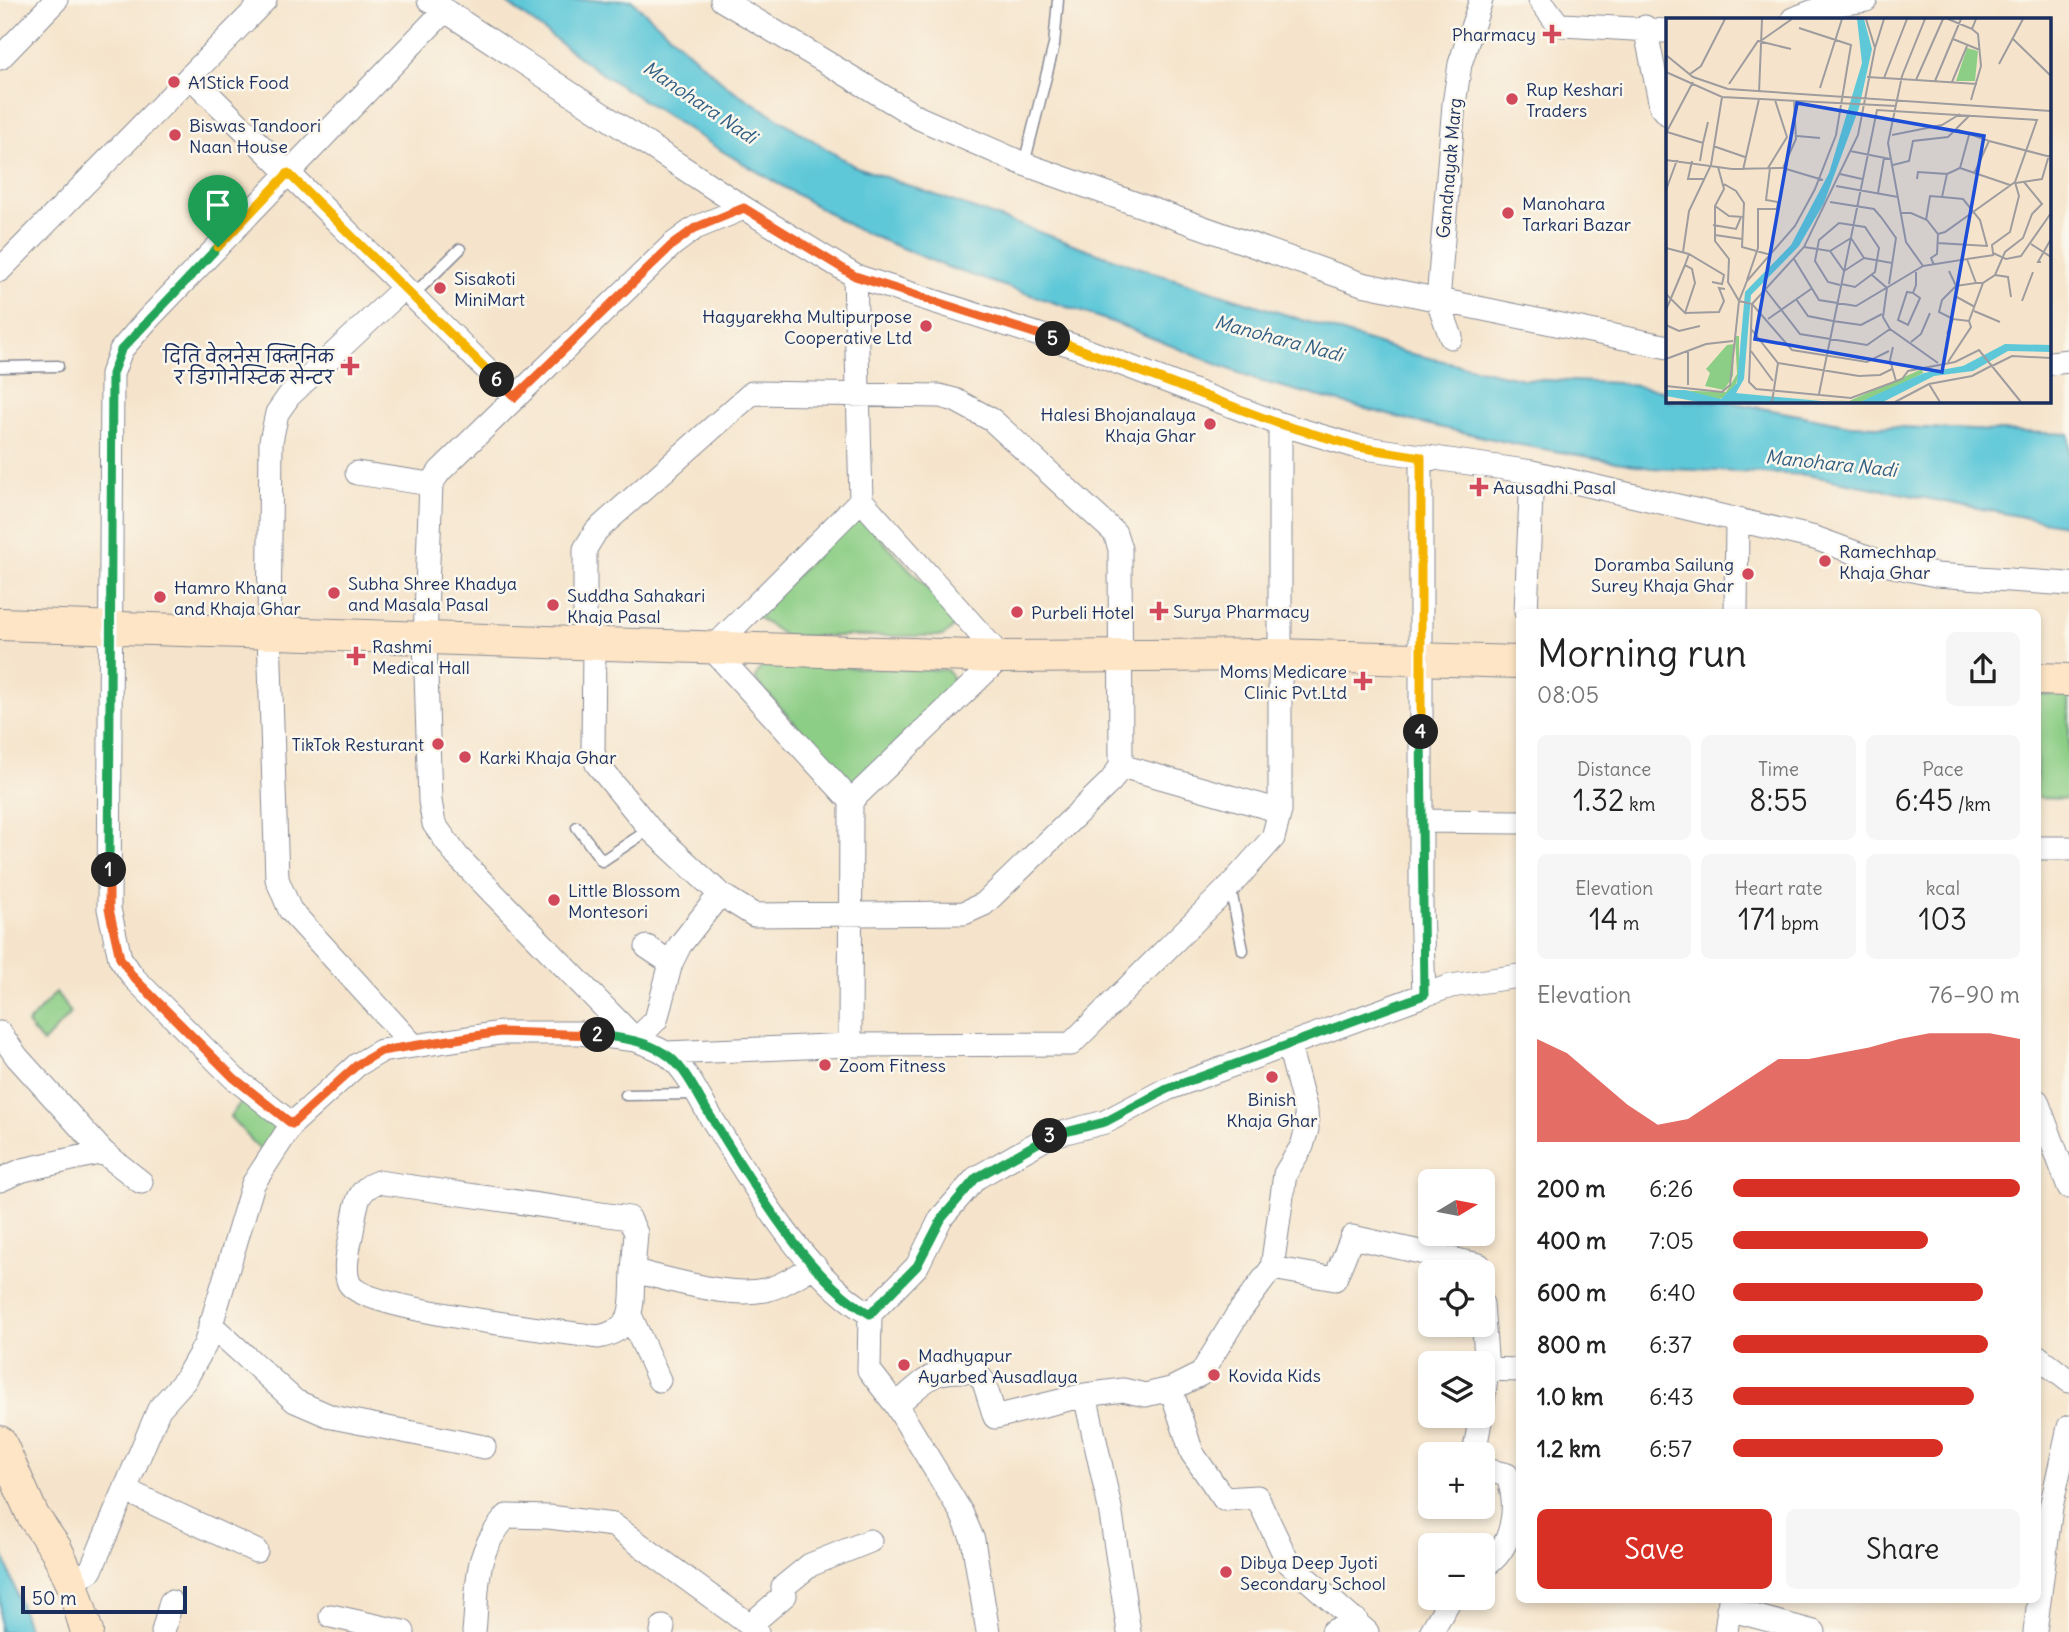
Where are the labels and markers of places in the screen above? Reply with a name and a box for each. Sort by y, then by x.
place label: Pharmacy [1452,23,1536,46]
marker: Pharmacy [1542,24,1562,44]
place label: A1Stick Food [188,71,289,94]
marker: A1Stick Food [166,74,182,90]
place label: Rup Keshari Traders [1526,78,1623,122]
marker: Rup Keshari Traders [1504,91,1520,107]
place label: Biswas Tandoori Naan House [189,114,321,158]
marker: Biswas Tandoori Naan House [167,127,183,143]
pin [188,175,248,247]
place label: Manohara Tarkari Bazar [1522,192,1632,236]
marker: Manohara Tarkari Bazar [1500,205,1516,221]
place label: Sisakoti MiniMart [454,267,525,311]
marker: Sisakoti MiniMart [432,280,448,296]
place label: Hagyarekha Multipurpose Cooperative Ltd [702,305,912,349]
marker: Hagyarekha Multipurpose Cooperative Ltd [918,318,934,334]
pin: 5 [1036,322,1070,356]
place label: दिति वेलनेस क्लिनिक र डिगोनेस्टिक सेन्टर [162,341,336,389]
marker: दिति वेलनेस क्लिनिक र डिगोनेस्टिक सेन्टर [340,356,360,376]
pin: 6 [480,362,514,398]
place label: Halesi Bhojanalaya Khaja Ghar [1041,403,1197,447]
marker: Halesi Bhojanalaya Khaja Ghar [1202,416,1218,432]
place label: Aausadhi Pasal [1493,476,1616,499]
marker: Aausadhi Pasal [1471,479,1487,495]
place label: Ramechhap Khaja Ghar [1839,540,1937,584]
place label: Doramba Sailung Surey Khaja Ghar [1591,553,1735,597]
marker: Ramechhap Khaja Ghar [1817,553,1833,569]
marker: Doramba Sailung Surey Khaja Ghar [1740,566,1756,582]
place label: Subha Shree Khadya and Masala Pasal [348,572,517,616]
place label: Hamro Khana and Khaja Ghar [174,576,302,620]
place label: Suddha Sahakari Khaja Pasal [567,584,705,628]
marker: Subha Shree Khadya and Masala Pasal [326,585,342,601]
marker: Hamro Khana and Khaja Ghar [152,589,168,605]
marker: Suddha Sahakari Khaja Pasal [545,597,561,613]
place label: Surya Pharmacy [1173,600,1310,623]
place label: Purbeli Hotel [1031,601,1134,624]
marker: Surya Pharmacy [1151,603,1167,619]
marker: Purbeli Hotel [1009,604,1025,620]
place label: Rashmi Medical Hall [372,635,470,679]
marker: Rashmi Medical Hall [346,646,366,666]
place label: Moms Medicare Clinic Pvt.Ltd [1220,660,1347,704]
marker: Moms Medicare Clinic Pvt.Ltd [1353,671,1373,691]
pin: 4 [1404,714,1438,750]
place label: TikTok Resturant [292,733,424,756]
marker: TikTok Resturant [430,736,446,752]
place label: Karki Khaja Ghar [479,746,617,769]
marker: Karki Khaja Ghar [457,749,473,765]
pin: 1 [92,852,126,888]
place label: Little Blossom Montesori [568,879,680,923]
marker: Little Blossom Montesori [546,892,562,908]
pin: 2 [580,1018,616,1052]
place label: Zoom Fitness [839,1054,946,1077]
marker: Zoom Fitness [817,1057,833,1073]
marker: Binish Khaja Ghar [1264,1069,1280,1085]
place label: Binish Khaja Ghar [1226,1088,1318,1132]
pin: 3 [1032,1118,1068,1154]
place label: Madhyapur Ayarbed Ausadlaya [918,1344,1078,1388]
marker: Madhyapur Ayarbed Ausadlaya [896,1357,912,1373]
place label: Kovida Kids [1228,1364,1321,1387]
marker: Kovida Kids [1206,1367,1222,1383]
place label: Dibya Deep Jyoti Secondary School [1240,1551,1386,1595]
marker: Dibya Deep Jyoti Secondary School [1218,1564,1234,1580]

